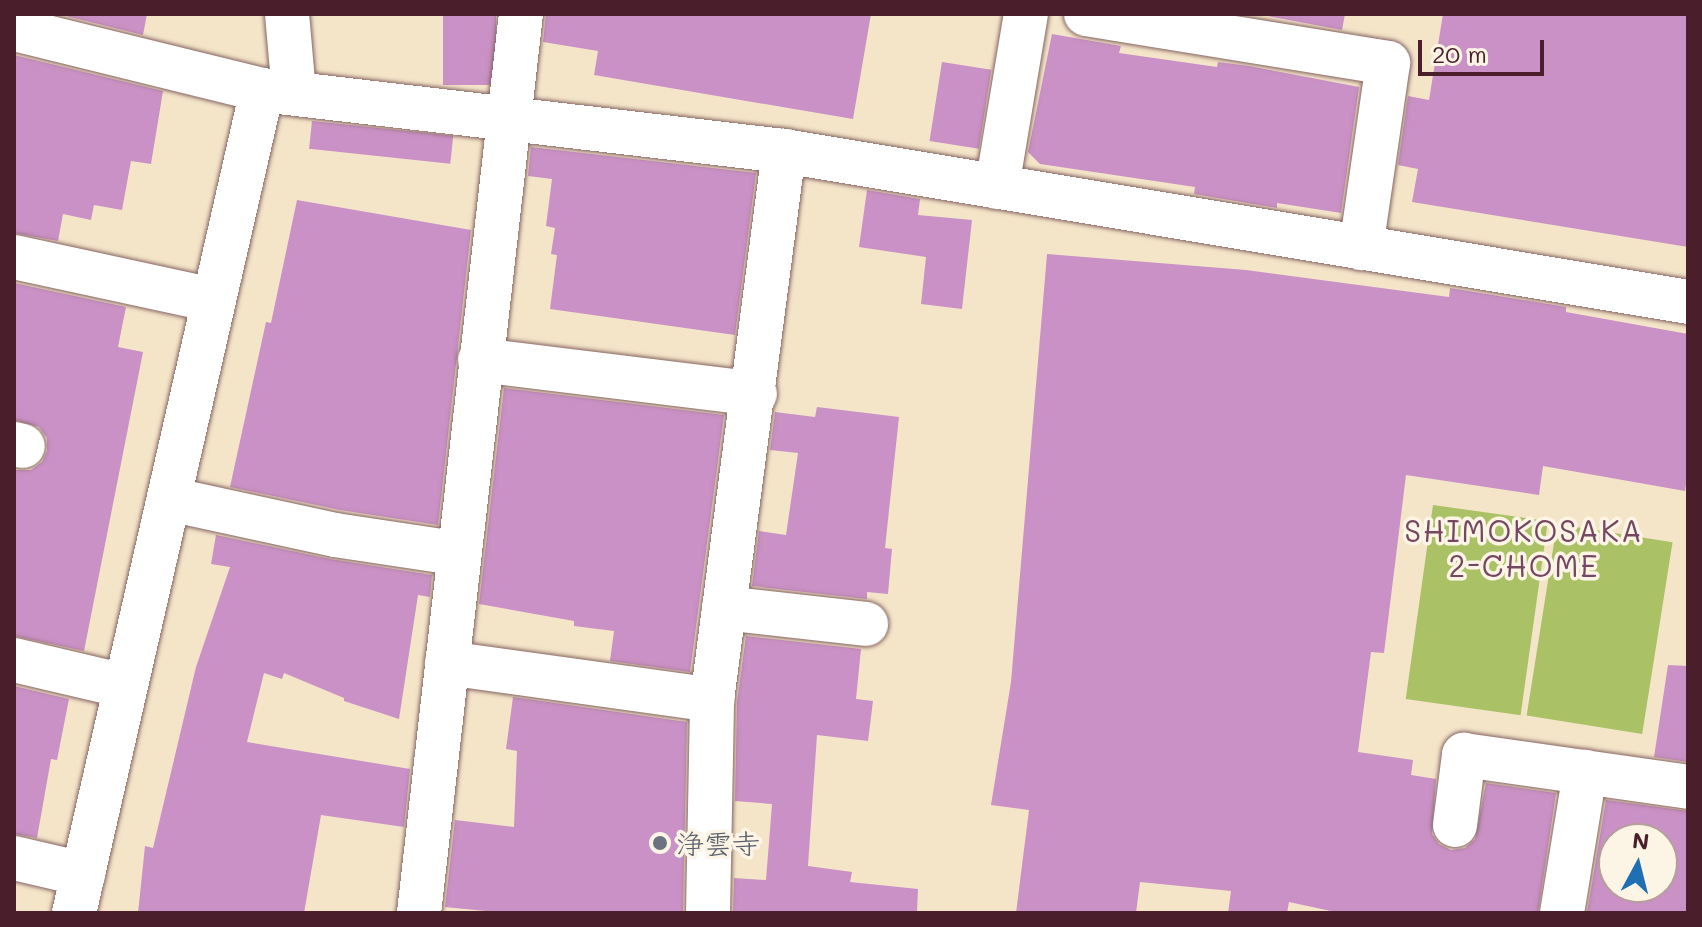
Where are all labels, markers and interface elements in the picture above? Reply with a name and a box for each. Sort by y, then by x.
scale bar [1422,24,1548,74]
text: 20 m [1432,38,1487,69]
district label: SHIMOKOSAKA 2-CHOME [1404,512,1644,582]
north arrow [1598,823,1678,903]
text: N [1631,825,1651,856]
place label: 浄雲寺 [676,826,760,860]
marker: 浄雲寺 [651,834,669,852]

